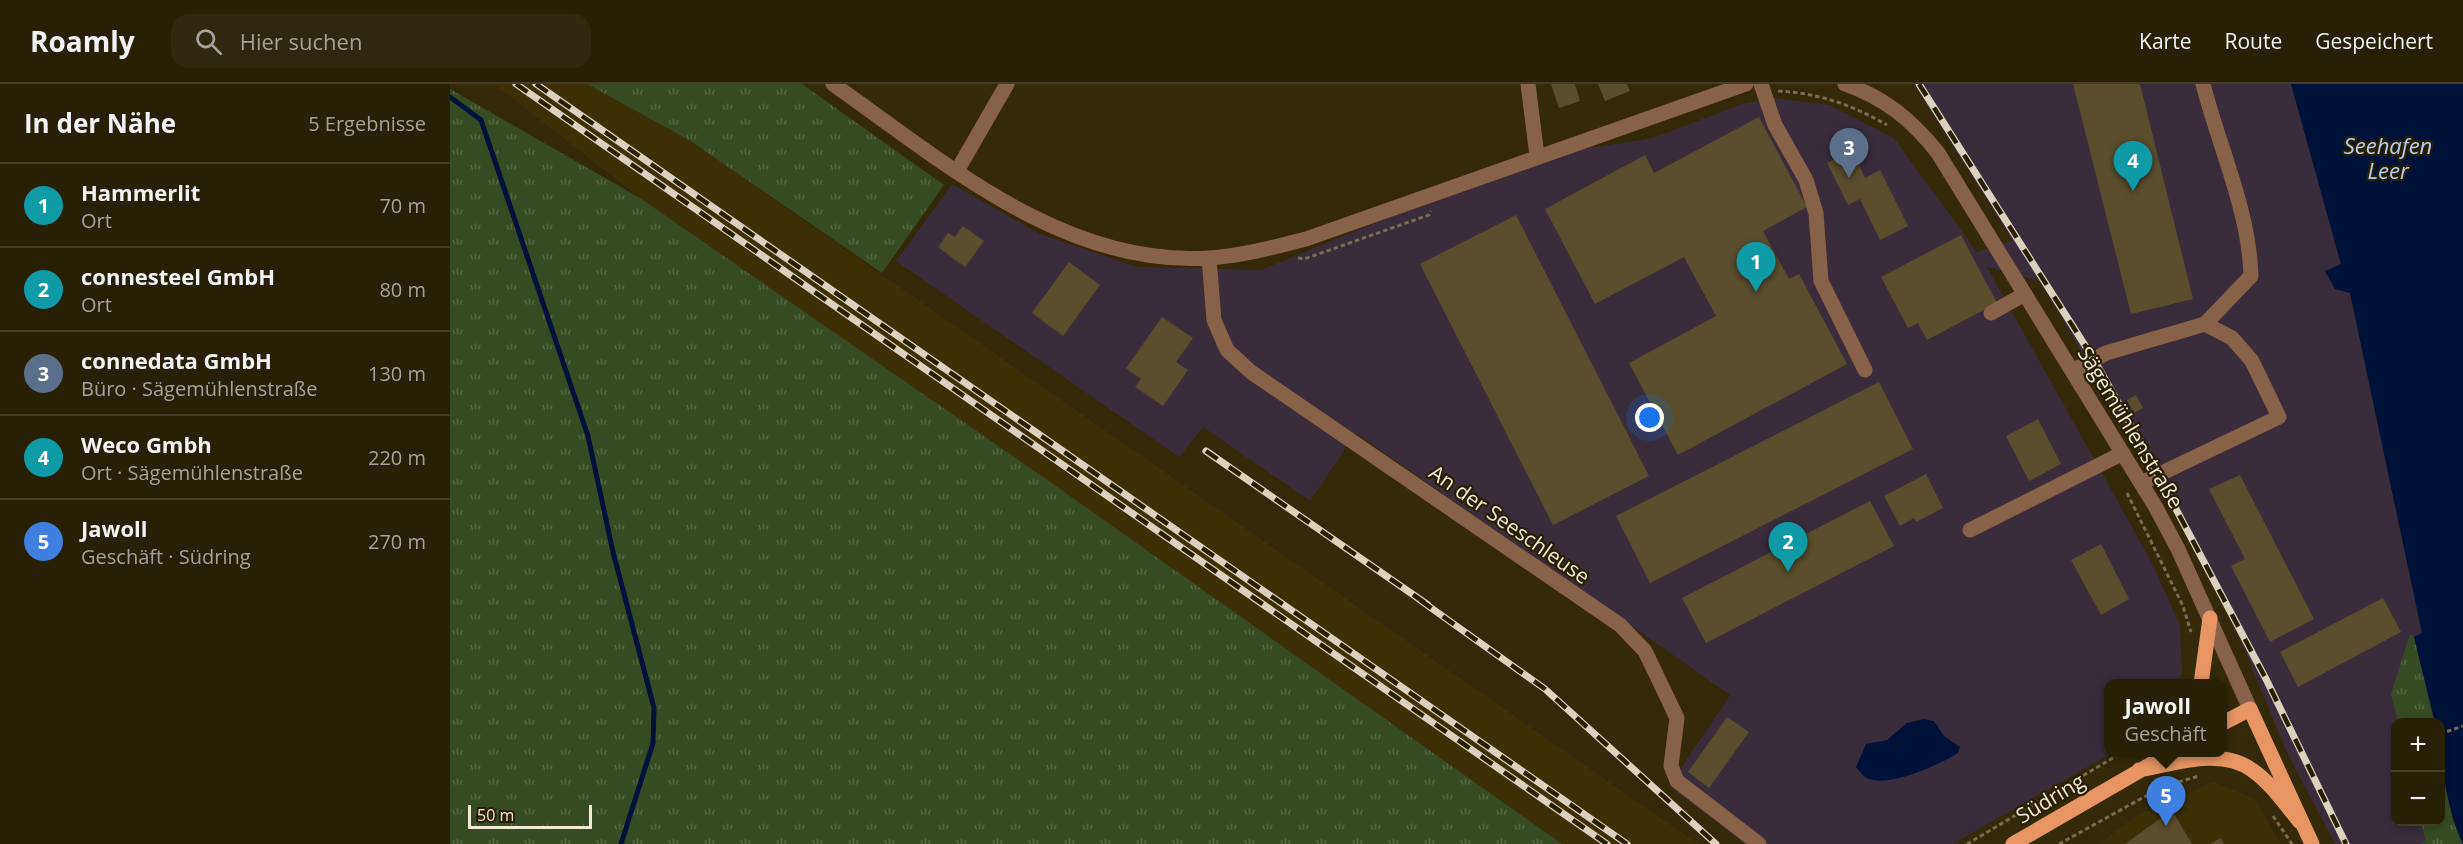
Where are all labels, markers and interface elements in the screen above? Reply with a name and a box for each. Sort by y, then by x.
search box [171,14,591,68]
text: Roamly [30,22,135,60]
icon: search [192,25,225,58]
text: Hier suchen [240,26,362,56]
text: Karte [2139,27,2191,55]
text: Route [2224,27,2282,55]
text: Gespeichert [2315,27,2433,55]
text: In der Nähe [24,105,176,141]
text: 5 Ergebnisse [308,110,426,137]
pin: 3 [1830,128,1868,178]
water label: Seehafen Leer [2344,130,2432,185]
pin: 4 [2114,141,2152,191]
text: Hammerlit [81,177,200,207]
text: 1 [38,192,49,219]
text: 70 m [379,192,426,219]
text: Ort [81,207,112,234]
pin: 1 [1736,242,1776,292]
text: connesteel GmbH [81,261,275,291]
text: 2 [38,276,49,303]
text: 80 m [379,276,426,303]
text: Ort [81,291,112,318]
street label: Sägemühlenstraße [2072,341,2190,513]
text: connedata GmbH [81,345,272,375]
text: 3 [38,360,49,387]
text: 130 m [368,360,426,387]
text: Büro · Sägemühlenstraße [81,375,317,402]
your location [1635,403,1664,432]
text: Weco Gmbh [81,429,212,459]
text: 4 [38,444,49,471]
text: 220 m [368,444,426,471]
street label: An der Seeschleuse [1424,458,1596,590]
text: Ort · Sägemühlenstraße [81,459,303,486]
text: Jawoll [81,513,147,543]
pin: 2 [1768,522,1808,572]
text: 5 [38,528,49,555]
text: 270 m [368,528,426,555]
text: Geschäft · Südring [81,543,251,570]
popup [2104,679,2227,757]
text: Jawoll [2124,690,2191,720]
map controls [2391,718,2445,826]
button: + [2391,718,2445,772]
text: Geschäft [2124,720,2207,747]
street label: Südring [2010,767,2090,829]
button: − [2391,772,2445,826]
pin: 5 [2146,776,2186,826]
scale bar [468,802,592,830]
text: 50 m [477,804,514,826]

